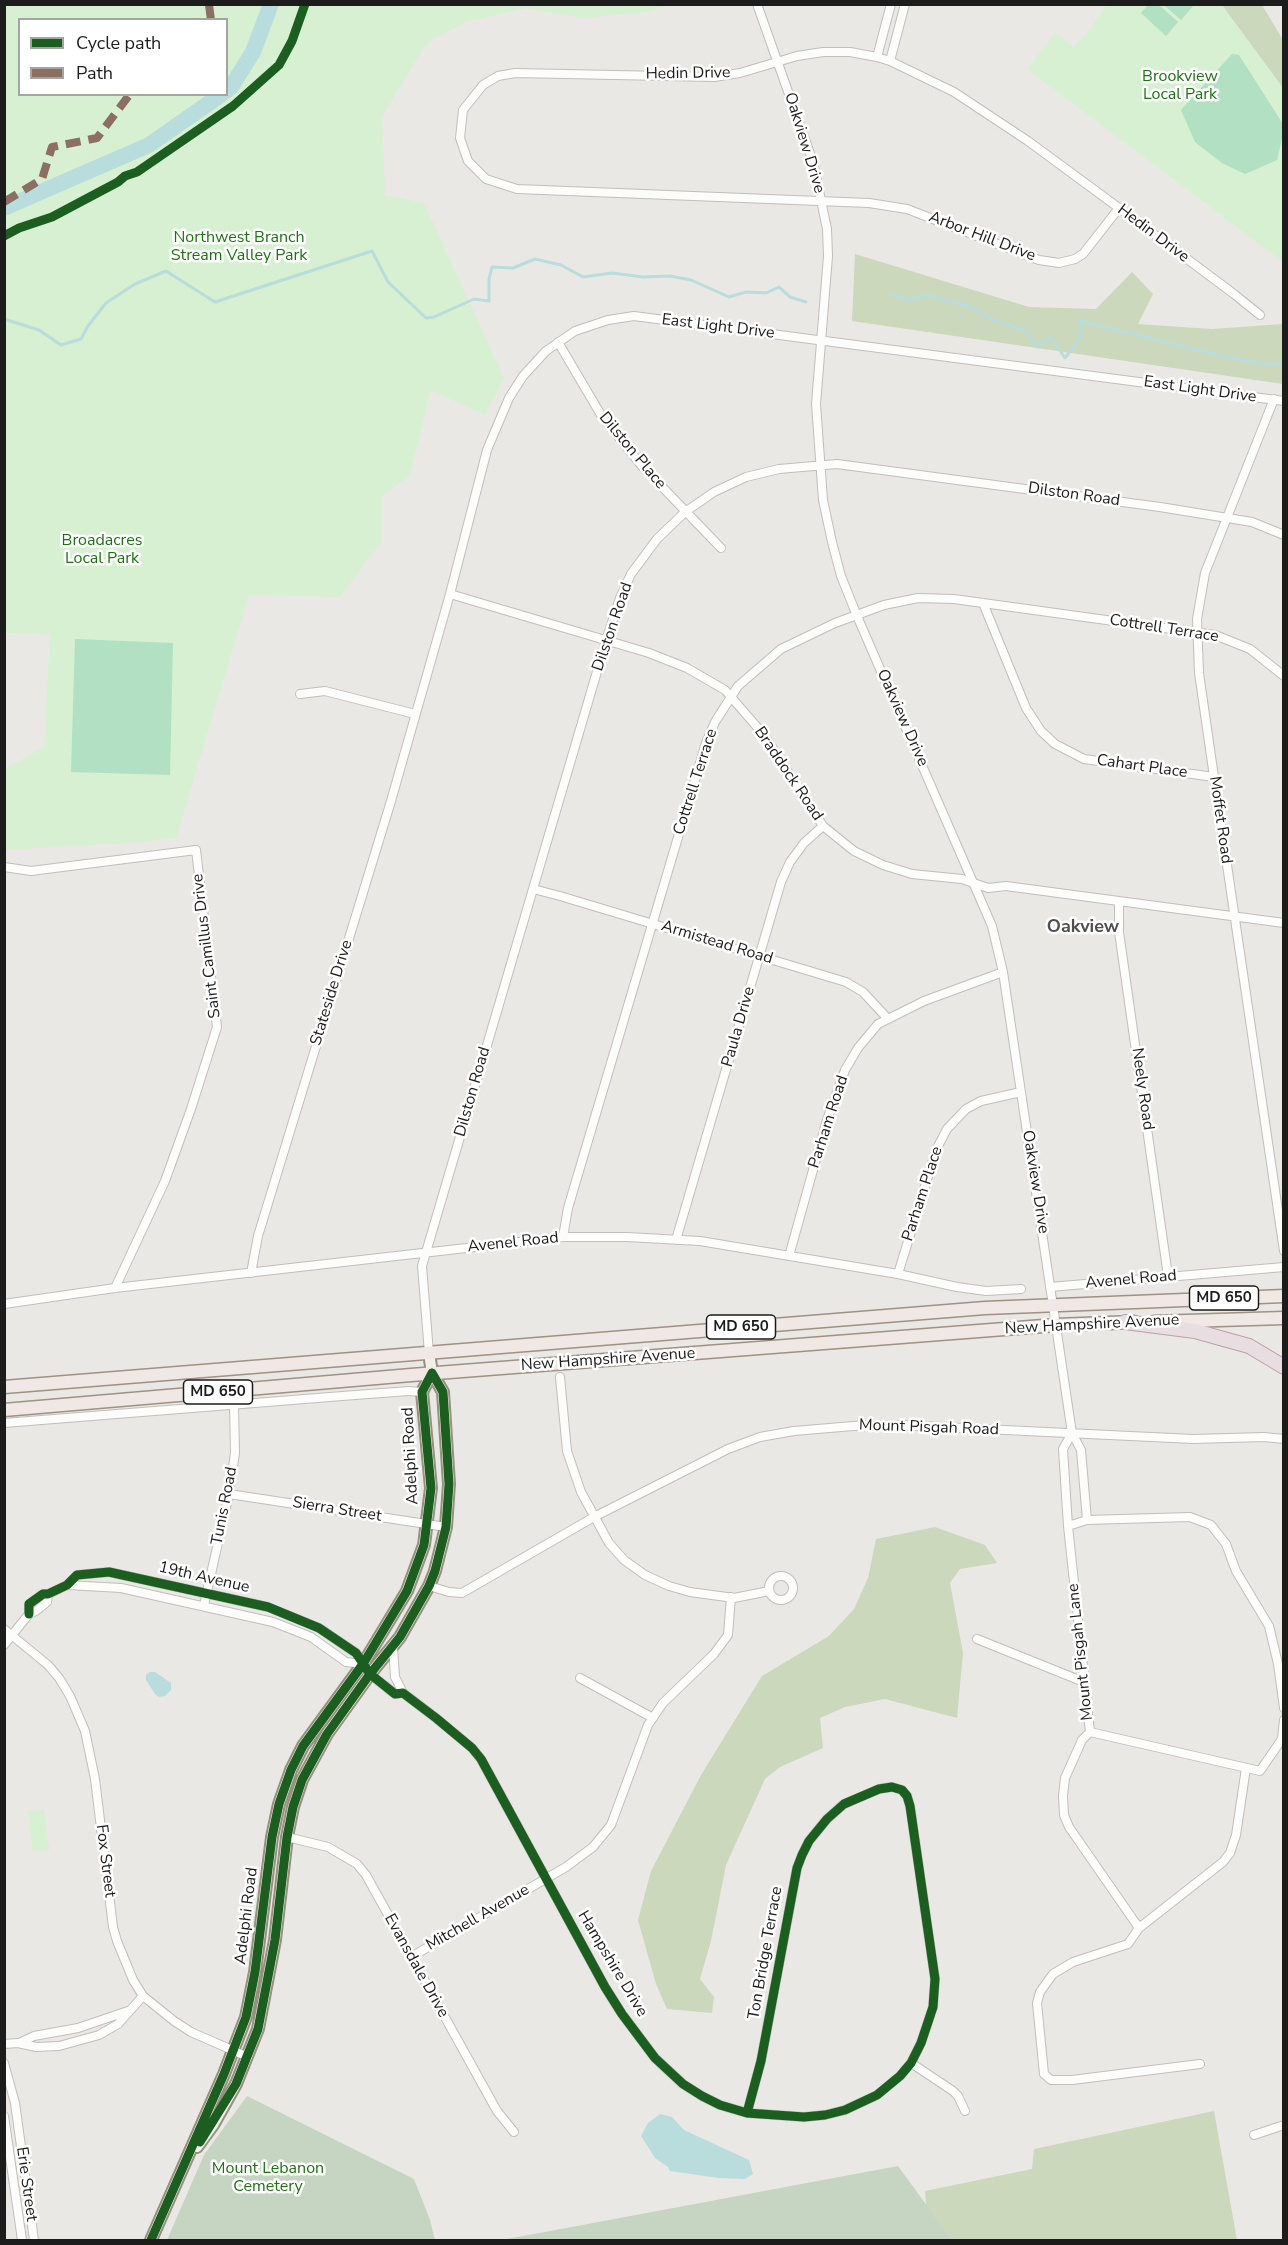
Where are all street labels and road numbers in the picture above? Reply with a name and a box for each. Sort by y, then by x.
street label: Hedin Drive [645,64,731,84]
street label: Oakview Drive [780,90,828,196]
street label: Hedin Drive [1113,201,1193,267]
street label: Arbor Hill Drive [926,208,1038,266]
street label: East Light Drive [660,311,776,343]
street label: East Light Drive [1142,373,1258,407]
street label: Dilston Place [594,409,670,493]
street label: Dilston Road [1027,479,1121,511]
street label: Dilston Road [589,580,637,674]
street label: Cottrell Terrace [1108,611,1220,647]
street label: Oakview Drive [872,666,932,770]
street label: Braddock Road [749,723,827,825]
street label: Cottrell Terrace [670,727,722,837]
street label: Cahart Place [1095,751,1189,783]
street label: Moffet Road [1204,775,1236,865]
street label: Saint Camillus Drive [189,873,225,1019]
street label: Armistead Road [659,917,775,969]
street label: Stateside Drive [307,938,357,1048]
street label: Paula Drive [718,985,760,1069]
street label: Dilston Road [451,1045,495,1139]
street label: Neely Road [1127,1047,1157,1131]
street label: Parham Road [805,1073,853,1171]
street label: Oakview Drive [1017,1129,1053,1235]
street label: Parham Place [899,1144,947,1244]
street label: Avenel Road [466,1229,560,1257]
street label: Avenel Road [1085,1266,1177,1294]
road number: MD 650 [1190,1286,1258,1310]
street label: New Hampshire Avenue [1004,1311,1180,1339]
road number: MD 650 [706,1315,776,1339]
street label: New Hampshire Avenue [520,1344,696,1376]
road number: MD 650 [184,1380,252,1404]
street label: Adelphi Road [399,1407,423,1505]
street label: Mount Pisgah Road [859,1416,999,1440]
street label: Tunis Road [208,1465,242,1547]
street label: Sierra Street [291,1494,383,1526]
street label: 19th Avenue [157,1558,251,1598]
street label: Mount Pisgah Lane [1064,1583,1098,1721]
street label: Fox Street [91,1823,119,1899]
street label: Adelphi Road [232,1866,262,1966]
street label: Mitchell Avenue [423,1881,533,1955]
street label: Ton Bridge Terrace [745,1885,787,2021]
street label: Hampshire Drive [573,1907,651,2021]
street label: Evansdale Drive [380,1911,452,2021]
street label: Erie Street [11,2146,41,2222]

